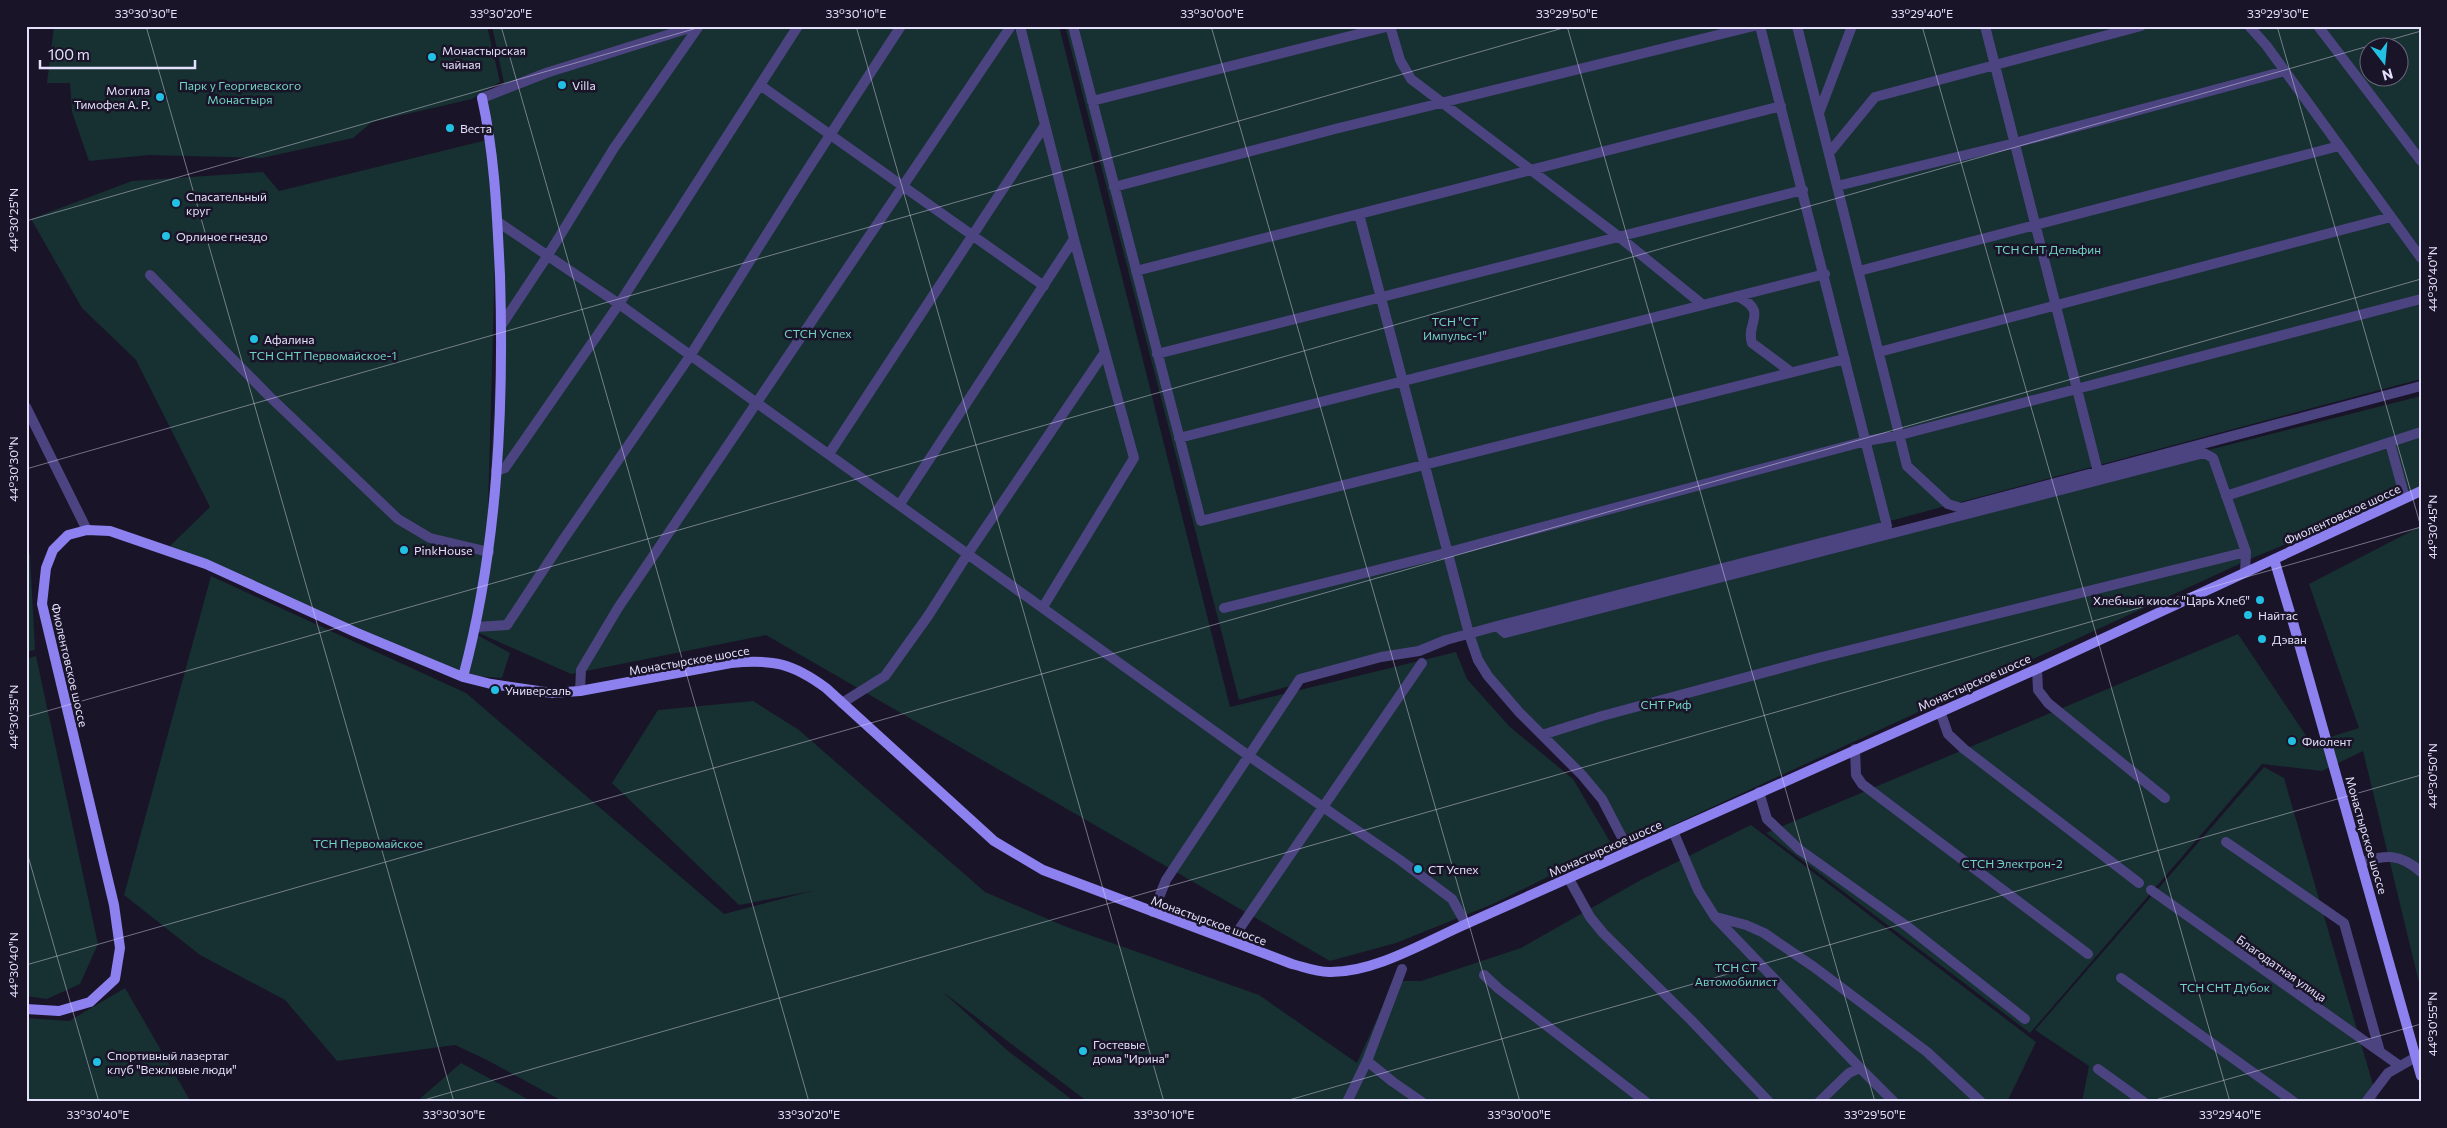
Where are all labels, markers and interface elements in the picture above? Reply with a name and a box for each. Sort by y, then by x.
text: 33°30'30"E [115,6,177,20]
text: 33°30'20"E [470,6,532,20]
text: 33°30'10"E [826,6,886,20]
text: 33°30'00"E [1180,6,1244,20]
text: 33°29'50"E [1536,6,1598,20]
text: 33°29'40"E [1891,6,1953,20]
text: 33°29'30"E [2247,6,2309,20]
scale bar [40,38,195,70]
north arrow [2360,38,2410,88]
place label: Монастырская чайная [442,43,526,71]
text: 100 m [48,45,90,63]
marker: Монастырская чайная [426,51,438,63]
text: N [2380,65,2395,85]
park label: Парк у Георгиевского Монастыря [179,78,301,106]
place label: Villa [572,78,596,92]
marker: Villa [556,79,568,91]
place label: Могила Тимофея А. Р. [74,83,150,111]
marker: Могила Тимофея А. Р. [154,91,166,103]
place label: Веста [460,121,492,135]
marker: Веста [444,122,456,134]
text: 44°30'25"N [6,188,20,252]
place label: Спасательный круг [186,189,267,217]
marker: Спасательный круг [170,197,182,209]
place label: Орлиное гнездо [176,229,268,243]
marker: Орлиное гнездо [160,230,172,242]
park label: ТСН СНТ Дельфин [1995,242,2101,256]
text: 44°30'40"N [2425,246,2439,312]
park label: ТСН "СТ Импульс-1" [1423,314,1487,342]
park label: СТСН Успех [784,326,852,340]
place label: Афалина [264,332,315,346]
marker: Афалина [248,333,260,345]
park label: ТСН СНТ Первомайское-1 [249,348,397,362]
text: 44°30'30"N [6,436,20,502]
street label: Фиолентовское шоссе [2282,481,2402,547]
text: 44°30'45"N [2425,495,2439,559]
place label: PinkHouse [414,543,473,557]
marker: PinkHouse [398,544,410,556]
place label: Хлебный киоск "Царь Хлеб" [2093,593,2250,607]
marker: Хлебный киоск "Царь Хлеб" [2254,594,2266,606]
street label: Фиолентовское шоссе [49,602,91,728]
place label: Найтас [2258,608,2298,622]
marker: Найтас [2242,609,2254,621]
place label: Дэван [2272,632,2307,646]
marker: Дэван [2256,633,2268,645]
street label: Монастырское шоссе [628,642,750,678]
street label: Монастырское шоссе [1915,651,2033,713]
place label: Универсаль [505,683,571,697]
marker: Универсаль [489,684,501,696]
text: 44°30'35"N [6,685,20,749]
park label: СНТ Риф [1640,697,1692,711]
place label: Фиолент [2302,734,2352,748]
marker: Фиолент [2286,735,2298,747]
text: 44°30'50"N [2425,743,2439,809]
street label: Монастырское шоссе [2343,774,2391,896]
street label: Монастырское шоссе [1546,817,1664,879]
park label: ТСН Первомайское [313,836,423,850]
park label: СТСН Электрон-2 [1961,856,2063,870]
place label: СТ Успех [1428,862,1479,876]
marker: СТ Успех [1412,863,1424,875]
street label: Монастырское шоссе [1149,893,1269,947]
text: 44°30'40"N [6,932,20,998]
street label: Благодатная улица [2234,932,2330,1004]
park label: ТСН СТ Автомобилист [1695,960,1778,988]
park label: ТСН СНТ Дубок [2180,980,2271,994]
text: 44°30'55"N [2425,992,2439,1056]
place label: Гостевые дома "Ирина" [1093,1037,1169,1065]
marker: Гостевые дома "Ирина" [1077,1045,1089,1057]
place label: Спортивный лазертаг клуб "Вежливые люди" [107,1048,237,1076]
marker: Спортивный лазертаг клуб "Вежливые люди" [91,1056,103,1068]
text: 33°30'40"E [67,1107,130,1121]
text: 33°30'30"E [423,1107,485,1121]
text: 33°30'20"E [778,1107,840,1121]
text: 33°30'10"E [1134,1107,1194,1121]
text: 33°30'00"E [1487,1107,1551,1121]
text: 33°29'50"E [1844,1107,1906,1121]
text: 33°29'40"E [2199,1107,2261,1121]

